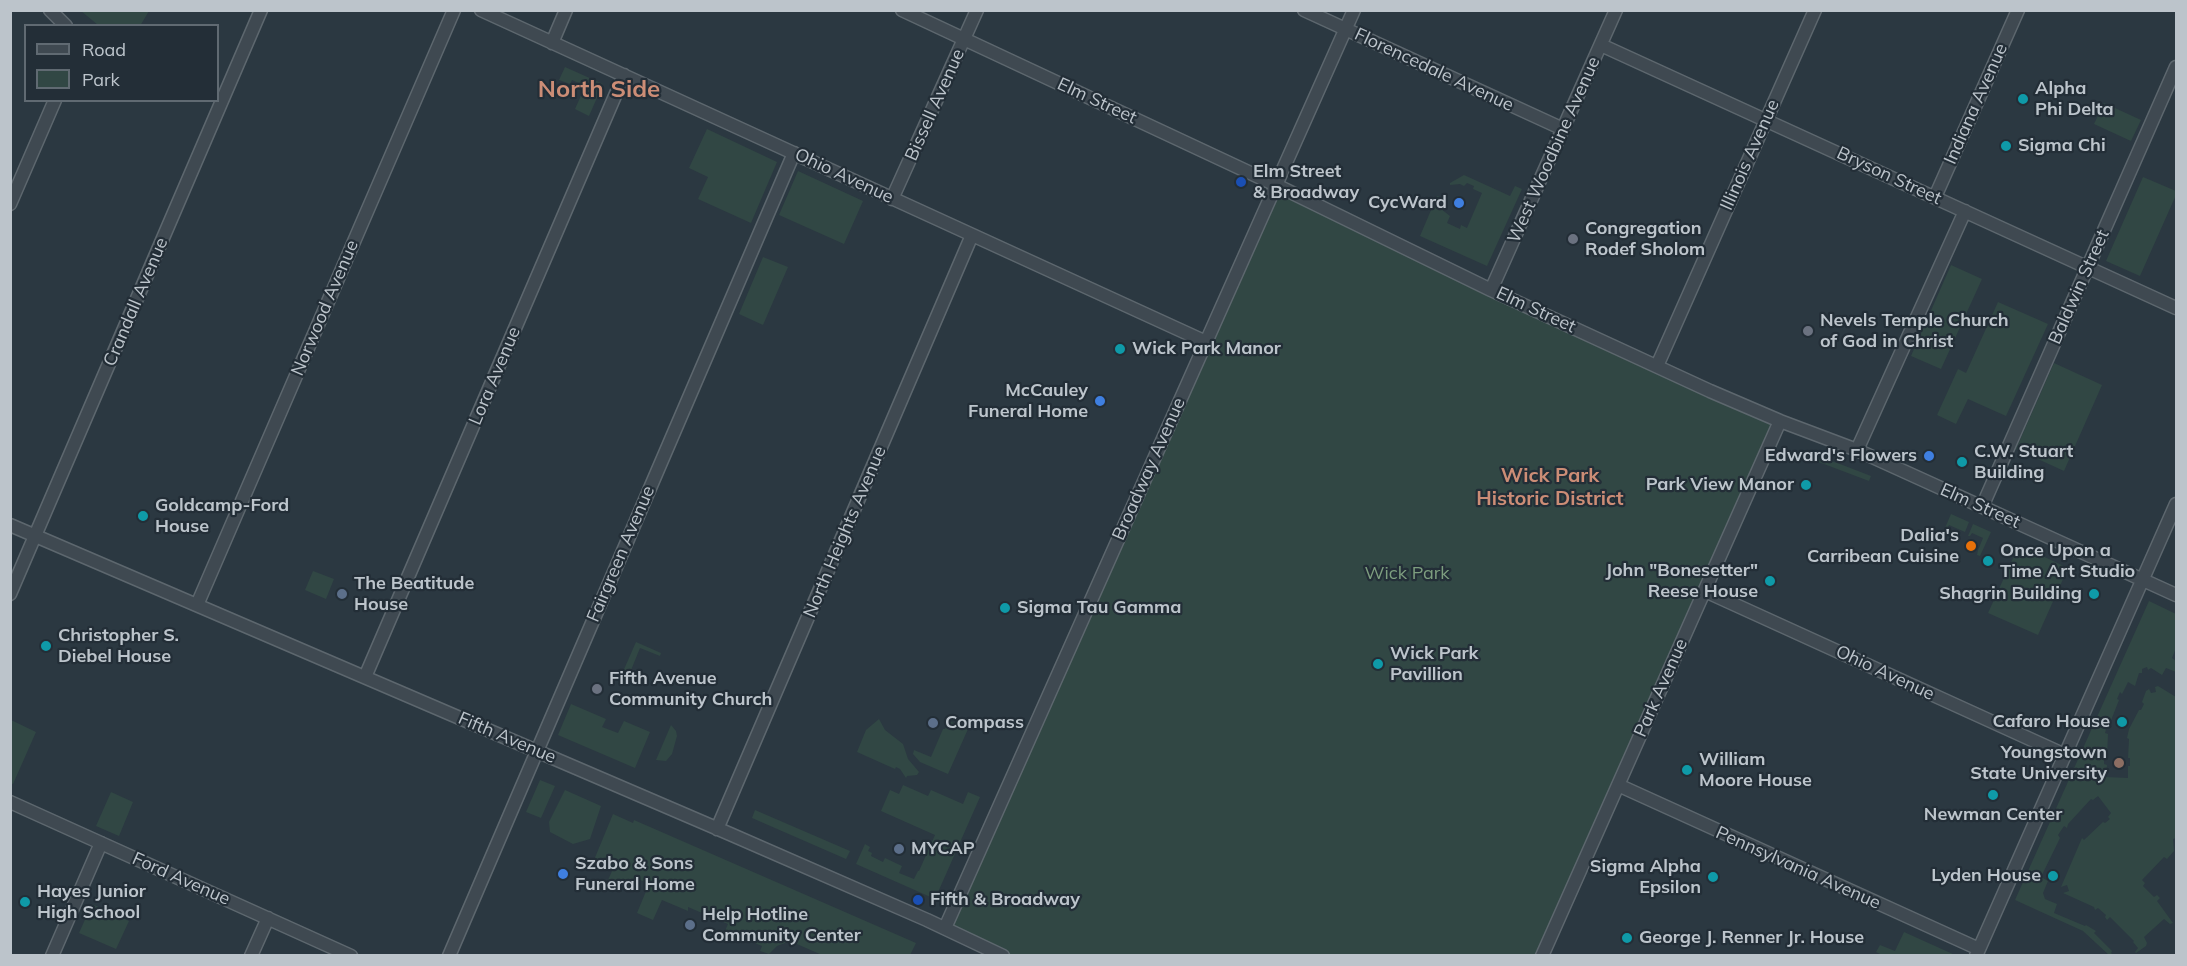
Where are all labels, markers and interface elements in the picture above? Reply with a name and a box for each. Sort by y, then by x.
legend [24,24,219,102]
street label: Florencedale Avenue [1351,24,1517,116]
text: Road [82,38,126,61]
street label: Indiana Avenue [1940,40,2012,168]
street label: Bissell Avenue [901,46,969,164]
street label: West Woodbine Avenue [1503,53,1605,247]
text: Park [82,68,120,91]
street label: Elm Street [1054,73,1140,129]
district label: North Side [538,76,660,104]
place label: Alpha Phi Delta [2035,78,2114,121]
marker: Alpha Phi Delta [2016,92,2030,106]
street label: Illinois Avenue [1716,96,1784,214]
place label: Sigma Chi [2018,135,2106,157]
marker: Sigma Chi [1999,139,2013,153]
street label: Bryson Street [1833,142,1945,210]
street label: Ohio Avenue [791,144,897,208]
place label: Elm Street & Broadway [1253,161,1359,204]
marker: Elm Street & Broadway [1234,175,1248,189]
place label: CycWard [1368,192,1447,214]
marker: CycWard [1452,196,1466,210]
place label: Congregation Rodef Sholom [1585,218,1705,260]
street label: Baldwin Street [2044,226,2114,348]
marker: Congregation Rodef Sholom [1566,232,1580,246]
street label: Crandall Avenue [99,234,173,370]
street label: Norwood Avenue [287,237,363,379]
street label: Elm Street [1493,282,1579,338]
place label: Nevels Temple Church of God in Christ [1820,310,2009,352]
street label: Lora Avenue [465,324,525,428]
marker: Nevels Temple Church of God in Christ [1801,324,1815,338]
place label: Wick Park Manor [1132,338,1281,360]
marker: Wick Park Manor [1113,342,1127,356]
place label: McCauley Funeral Home [968,380,1088,422]
marker: McCauley Funeral Home [1093,394,1107,408]
street label: Broadway Avenue [1108,394,1190,544]
place label: C.W. Stuart Building [1974,441,2073,484]
street label: North Heights Avenue [799,443,891,621]
place label: Edward's Flowers [1765,445,1917,467]
marker: Edward's Flowers [1922,449,1936,463]
marker: C.W. Stuart Building [1955,455,1969,469]
district label: Wick Park Historic District [1476,464,1624,511]
place label: Park View Manor [1646,474,1794,496]
marker: Park View Manor [1799,478,1813,492]
street label: Elm Street [1937,479,2023,533]
street label: Fairgreen Avenue [583,483,659,625]
place label: Goldcamp-Ford House [155,495,289,538]
marker: Goldcamp-Ford House [136,509,150,523]
place label: Dalia's Carribean Cuisine [1807,525,1959,568]
marker: Dalia's Carribean Cuisine [1964,539,1978,553]
place label: Once Upon a Time Art Studio [2000,540,2135,582]
marker: Once Upon a Time Art Studio [1981,554,1995,568]
place label: John "Bonesetter" Reese House [1605,560,1758,602]
park label: Wick Park [1364,563,1450,585]
place label: The Beatitude House [354,573,474,616]
marker: John "Bonesetter" Reese House [1763,574,1777,588]
place label: Shagrin Building [1939,583,2082,605]
marker: The Beatitude House [335,587,349,601]
marker: Shagrin Building [2087,587,2101,601]
place label: Sigma Tau Gamma [1017,597,1181,619]
marker: Sigma Tau Gamma [998,601,1012,615]
place label: Christopher S. Diebel House [58,625,179,668]
street label: Park Avenue [1630,636,1692,740]
marker: Christopher S. Diebel House [39,639,53,653]
street label: Ohio Avenue [1832,641,1938,705]
place label: Wick Park Pavillion [1390,643,1479,686]
marker: Wick Park Pavillion [1371,657,1385,671]
place label: Fifth Avenue Community Church [609,668,772,710]
marker: Fifth Avenue Community Church [590,682,604,696]
street label: Fifth Avenue [455,708,559,768]
place label: Cafaro House [1992,711,2110,733]
place label: Compass [945,712,1024,734]
marker: Cafaro House [2115,715,2129,729]
marker: Compass [926,716,940,730]
place label: Youngstown State University [1970,742,2107,784]
place label: William Moore House [1699,749,1812,792]
marker: Youngstown State University [2112,756,2126,770]
marker: William Moore House [1680,763,1694,777]
marker: Newman Center [1986,788,2000,802]
place label: Newman Center [1924,804,2062,826]
street label: Pennsylvania Avenue [1712,822,1884,914]
place label: MYCAP [911,838,975,860]
marker: MYCAP [892,842,906,856]
street label: Ford Avenue [129,848,233,910]
place label: Szabo & Sons Funeral Home [575,853,695,896]
place label: Sigma Alpha Epsilon [1590,856,1701,898]
place label: Lyden House [1931,865,2041,887]
marker: Szabo & Sons Funeral Home [556,867,570,881]
marker: Lyden House [2046,869,2060,883]
marker: Sigma Alpha Epsilon [1706,870,1720,884]
place label: Hayes Junior High School [37,881,146,924]
place label: Fifth & Broadway [930,889,1080,911]
marker: Fifth & Broadway [911,893,925,907]
marker: Hayes Junior High School [18,895,32,909]
place label: Help Hotline Community Center [702,904,861,946]
marker: Help Hotline Community Center [683,918,697,932]
place label: George J. Renner Jr. House [1639,927,1864,949]
marker: George J. Renner Jr. House [1620,931,1634,945]

